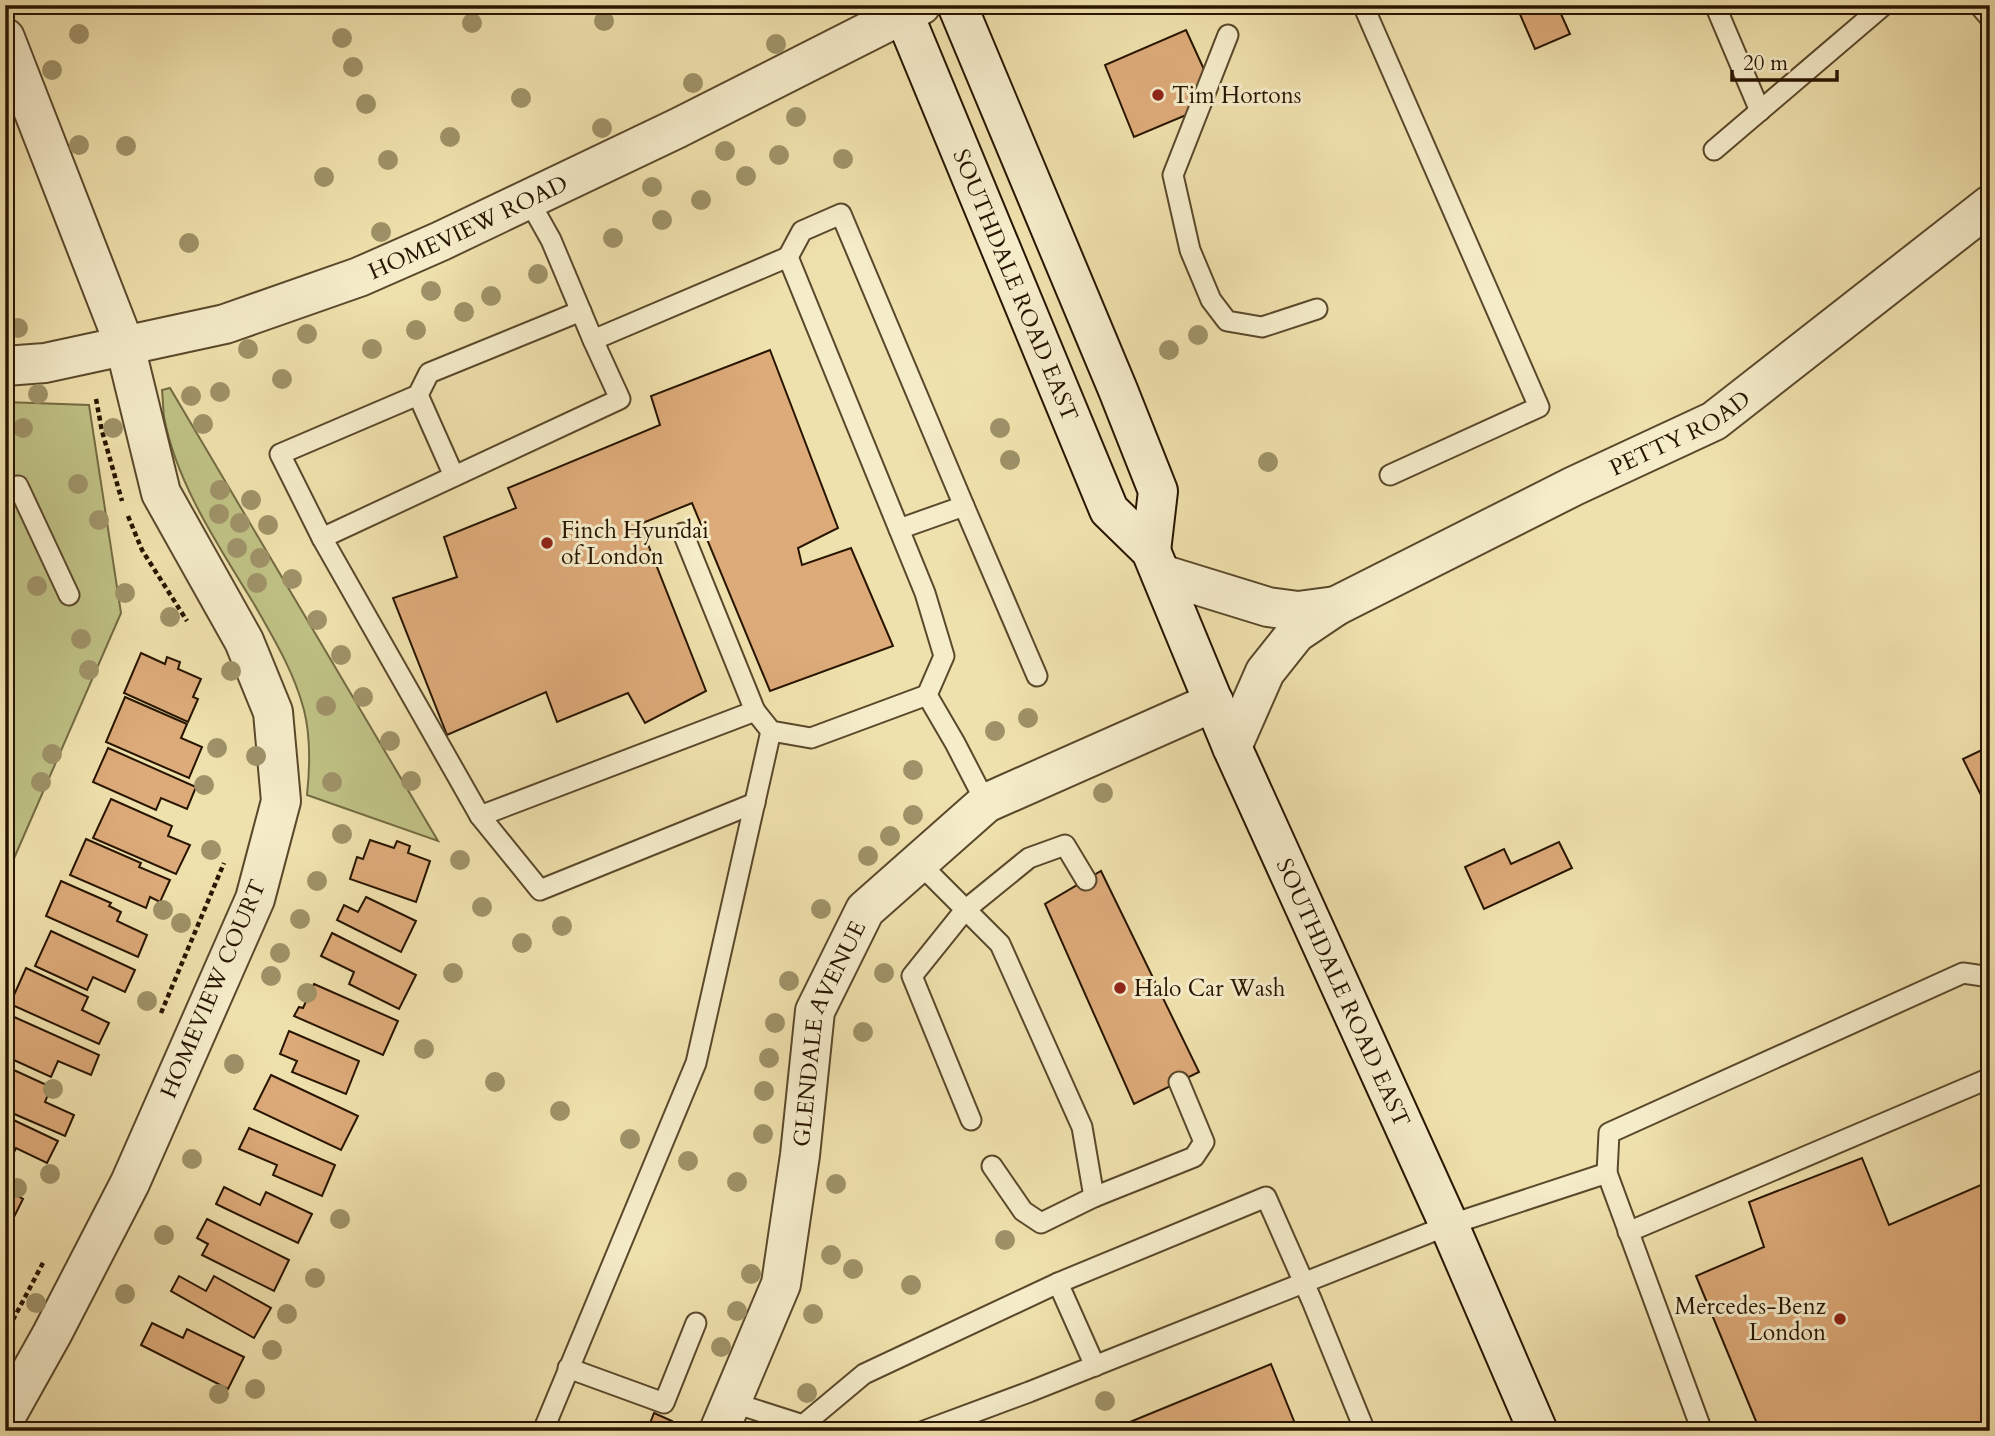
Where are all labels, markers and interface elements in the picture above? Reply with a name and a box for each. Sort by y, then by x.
scale bar [1732,38,1838,82]
text: 20 m [1743,49,1788,78]
place label: Tim Hortons [1172,80,1301,111]
marker: Tim Hortons [1150,87,1166,103]
street label: SOUTHDALE ROAD EAST [946,144,1086,426]
street label: HOMEVIEW ROAD [363,167,573,287]
street label: PETTY ROAD [1604,383,1757,483]
place label: Finch Hyundai of London [561,515,709,572]
marker: Finch Hyundai of London [539,535,555,551]
street label: SOUTHDALE ROAD EAST [1269,853,1418,1132]
street label: HOMEVIEW COURT [153,875,273,1103]
street label: GLENDALE AVENUE [785,915,873,1148]
place label: Halo Car Wash [1134,973,1286,1004]
marker: Halo Car Wash [1112,980,1128,996]
place label: Mercedes-Benz London [1675,1291,1826,1348]
marker: Mercedes-Benz London [1832,1311,1848,1327]

